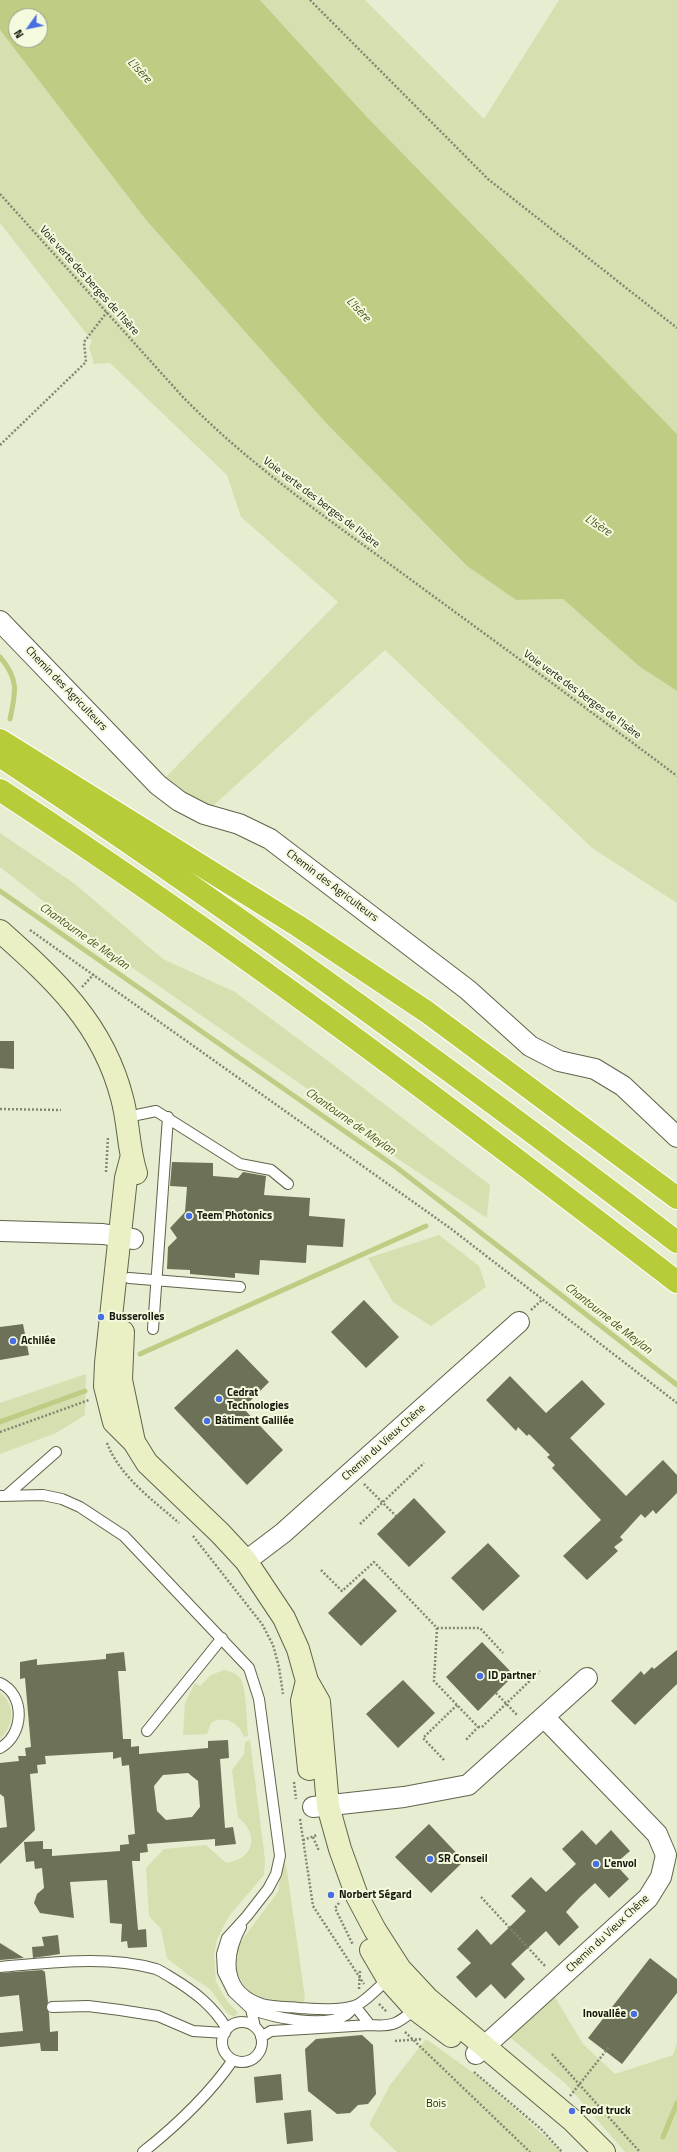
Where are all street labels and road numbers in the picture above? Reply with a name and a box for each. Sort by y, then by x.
street label: Voie verte des berges de l'Isère [36,224,142,338]
street label: Voie verte des berges de l'Isère [260,455,382,551]
street label: Chemin des Agriculteurs [22,644,110,734]
street label: Voie verte des berges de l'Isère [520,648,644,742]
street label: Chemin des Agriculteurs [283,847,381,925]
street label: Chemin du Vieux Chêne [339,1402,429,1484]
street label: Chemin du Vieux Chêne [564,1892,652,1976]

